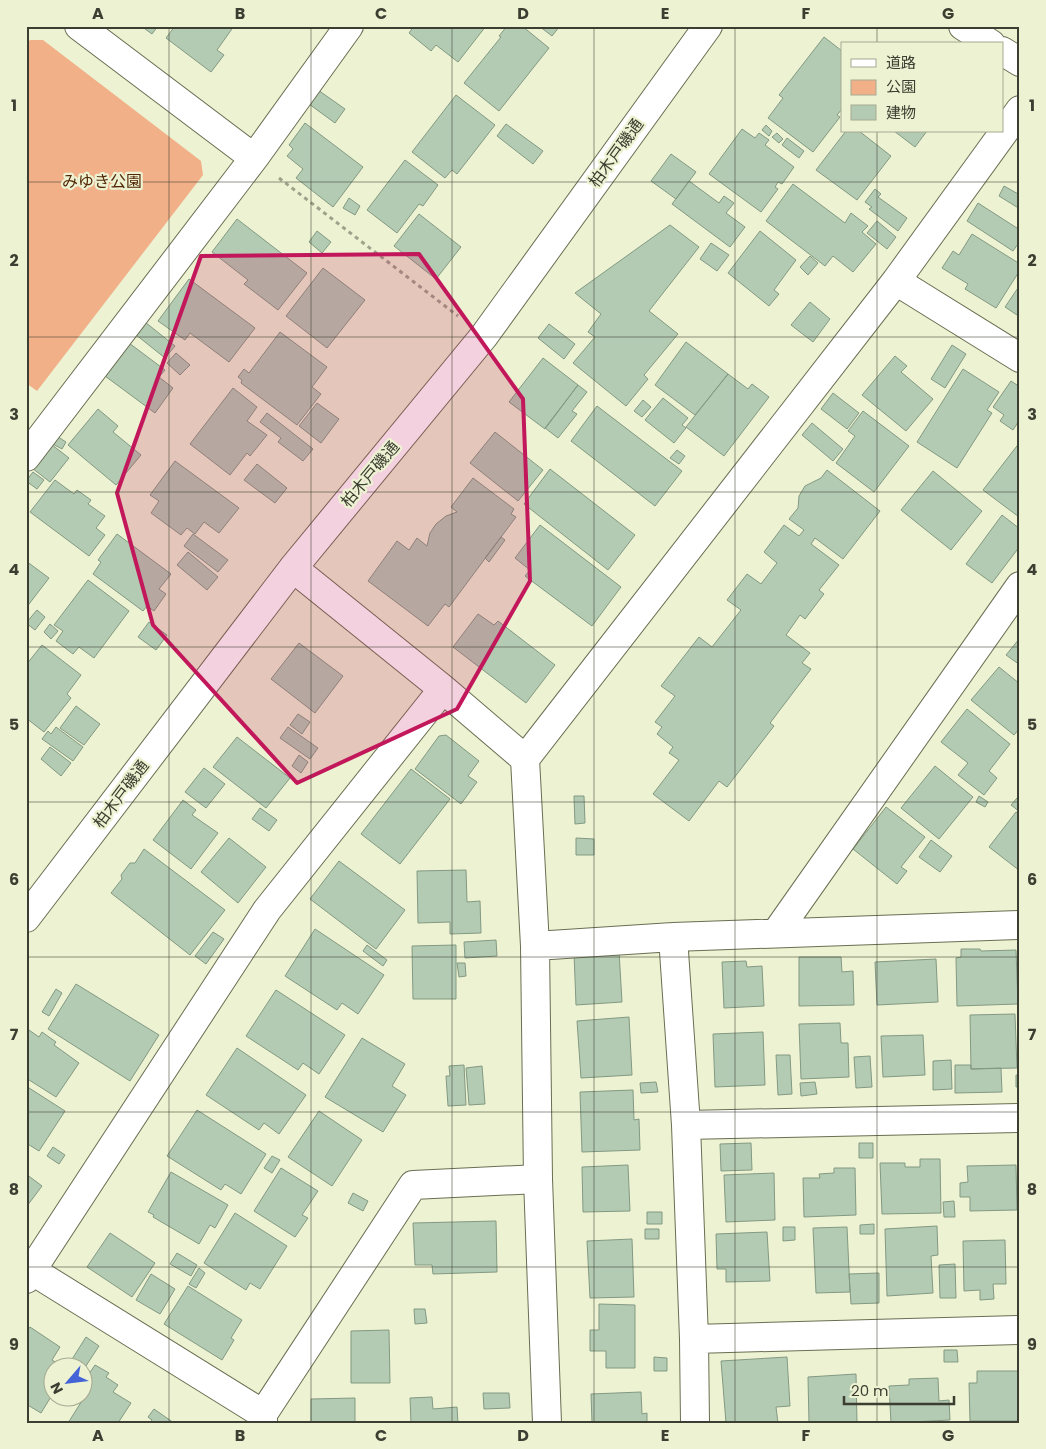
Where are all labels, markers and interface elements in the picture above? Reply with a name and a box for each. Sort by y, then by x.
text: A [92,2,104,25]
text: B [235,2,245,25]
text: C [375,2,387,25]
text: D [517,2,529,25]
text: E [661,2,669,25]
text: F [802,2,811,25]
text: G [942,2,954,25]
legend [841,42,1004,132]
text: 道路 [886,52,916,73]
text: 公園 [886,76,916,97]
text: 1 [11,94,17,117]
text: 1 [1029,94,1035,117]
text: 建物 [886,102,916,123]
street label: 柏木戸磯通 [583,114,649,192]
park label: みゆき公園 [62,170,142,193]
text: 2 [9,249,19,272]
text: 2 [1027,249,1037,272]
text: 3 [9,403,19,426]
text: 3 [1027,403,1037,426]
street label: 柏木戸磯通 [335,436,405,512]
text: 4 [9,558,20,581]
text: 4 [1027,558,1038,581]
text: 5 [9,713,19,736]
text: 5 [1027,713,1037,736]
street label: 柏木戸磯通 [88,755,154,833]
text: 6 [9,868,19,891]
text: 6 [1027,868,1037,891]
text: 7 [10,1023,19,1046]
text: 7 [1028,1023,1037,1046]
text: 8 [9,1178,19,1201]
text: 8 [1027,1178,1037,1201]
text: 9 [9,1333,19,1356]
text: 9 [1027,1333,1037,1356]
north arrow [42,1356,92,1406]
scale bar [844,1374,954,1406]
text: N [45,1379,68,1397]
text: 20 m [851,1380,889,1401]
text: A [92,1424,104,1447]
text: B [235,1424,245,1447]
text: C [375,1424,387,1447]
text: D [517,1424,529,1447]
text: E [661,1424,669,1447]
text: F [802,1424,811,1447]
text: G [942,1424,954,1447]

